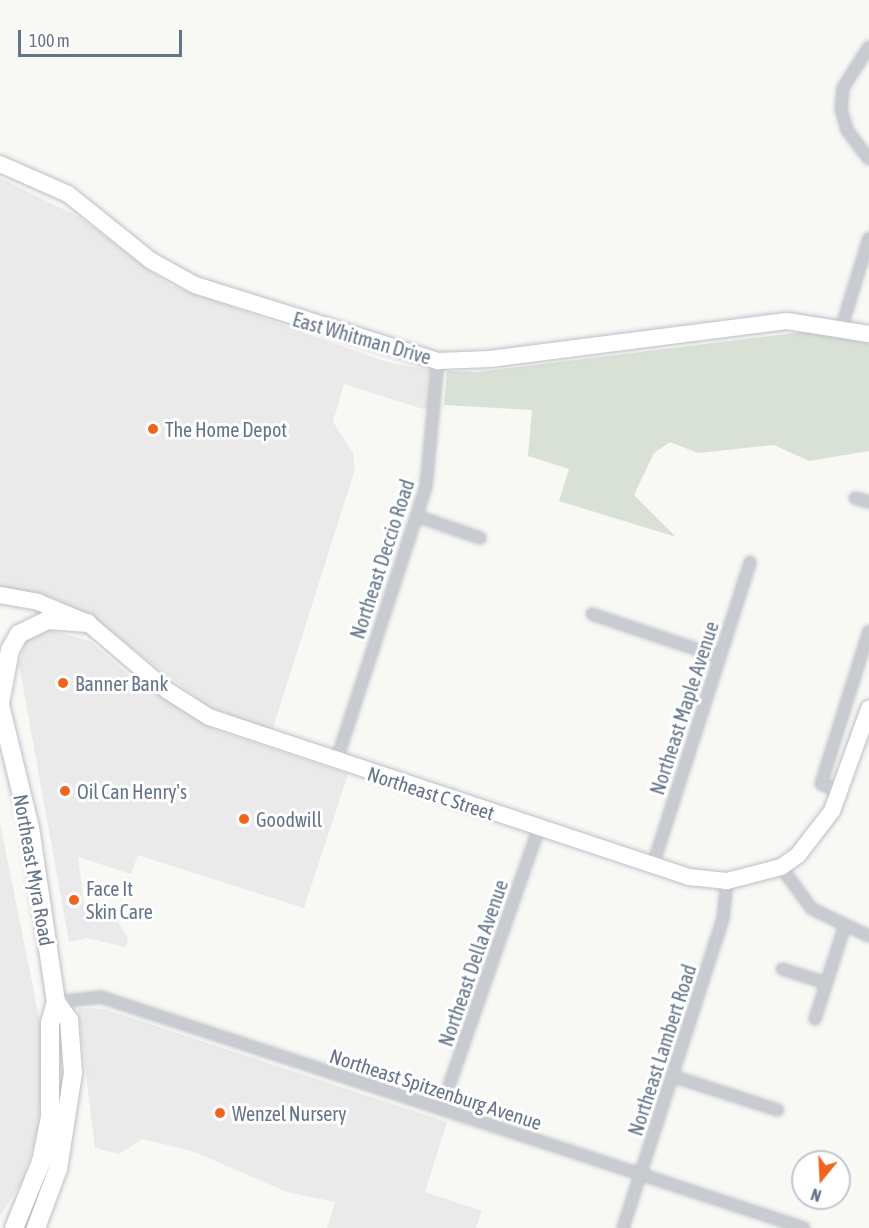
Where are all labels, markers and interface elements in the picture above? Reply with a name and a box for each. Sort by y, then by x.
scale bar [21,18,184,56]
text: 100 m [29,30,70,51]
street label: East Whitman Drive [290,307,434,369]
place label: The Home Depot [165,417,287,441]
marker: The Home Depot [146,422,160,436]
street label: Northeast Deccio Road [345,476,419,642]
street label: Northeast Maple Avenue [645,618,723,798]
place label: Banner Bank [75,671,168,695]
marker: Banner Bank [56,676,70,690]
street label: Northeast C Street [365,761,497,825]
place label: Oil Can Henry's [77,779,187,803]
marker: Oil Can Henry's [58,784,72,798]
street label: Northeast Myra Road [9,792,59,948]
place label: Goodwill [256,807,322,831]
marker: Goodwill [237,812,251,826]
place label: Face It Skin Care [86,876,153,923]
street label: Northeast Della Avenue [433,877,513,1049]
marker: Face It Skin Care [67,893,81,907]
street label: Northeast Lambert Road [623,961,701,1139]
street label: Northeast Spitzenburg Avenue [327,1043,545,1135]
place label: Wenzel Nursery [232,1101,346,1125]
marker: Wenzel Nursery [213,1106,227,1120]
north arrow [791,1150,851,1210]
text: N [809,1185,823,1205]

